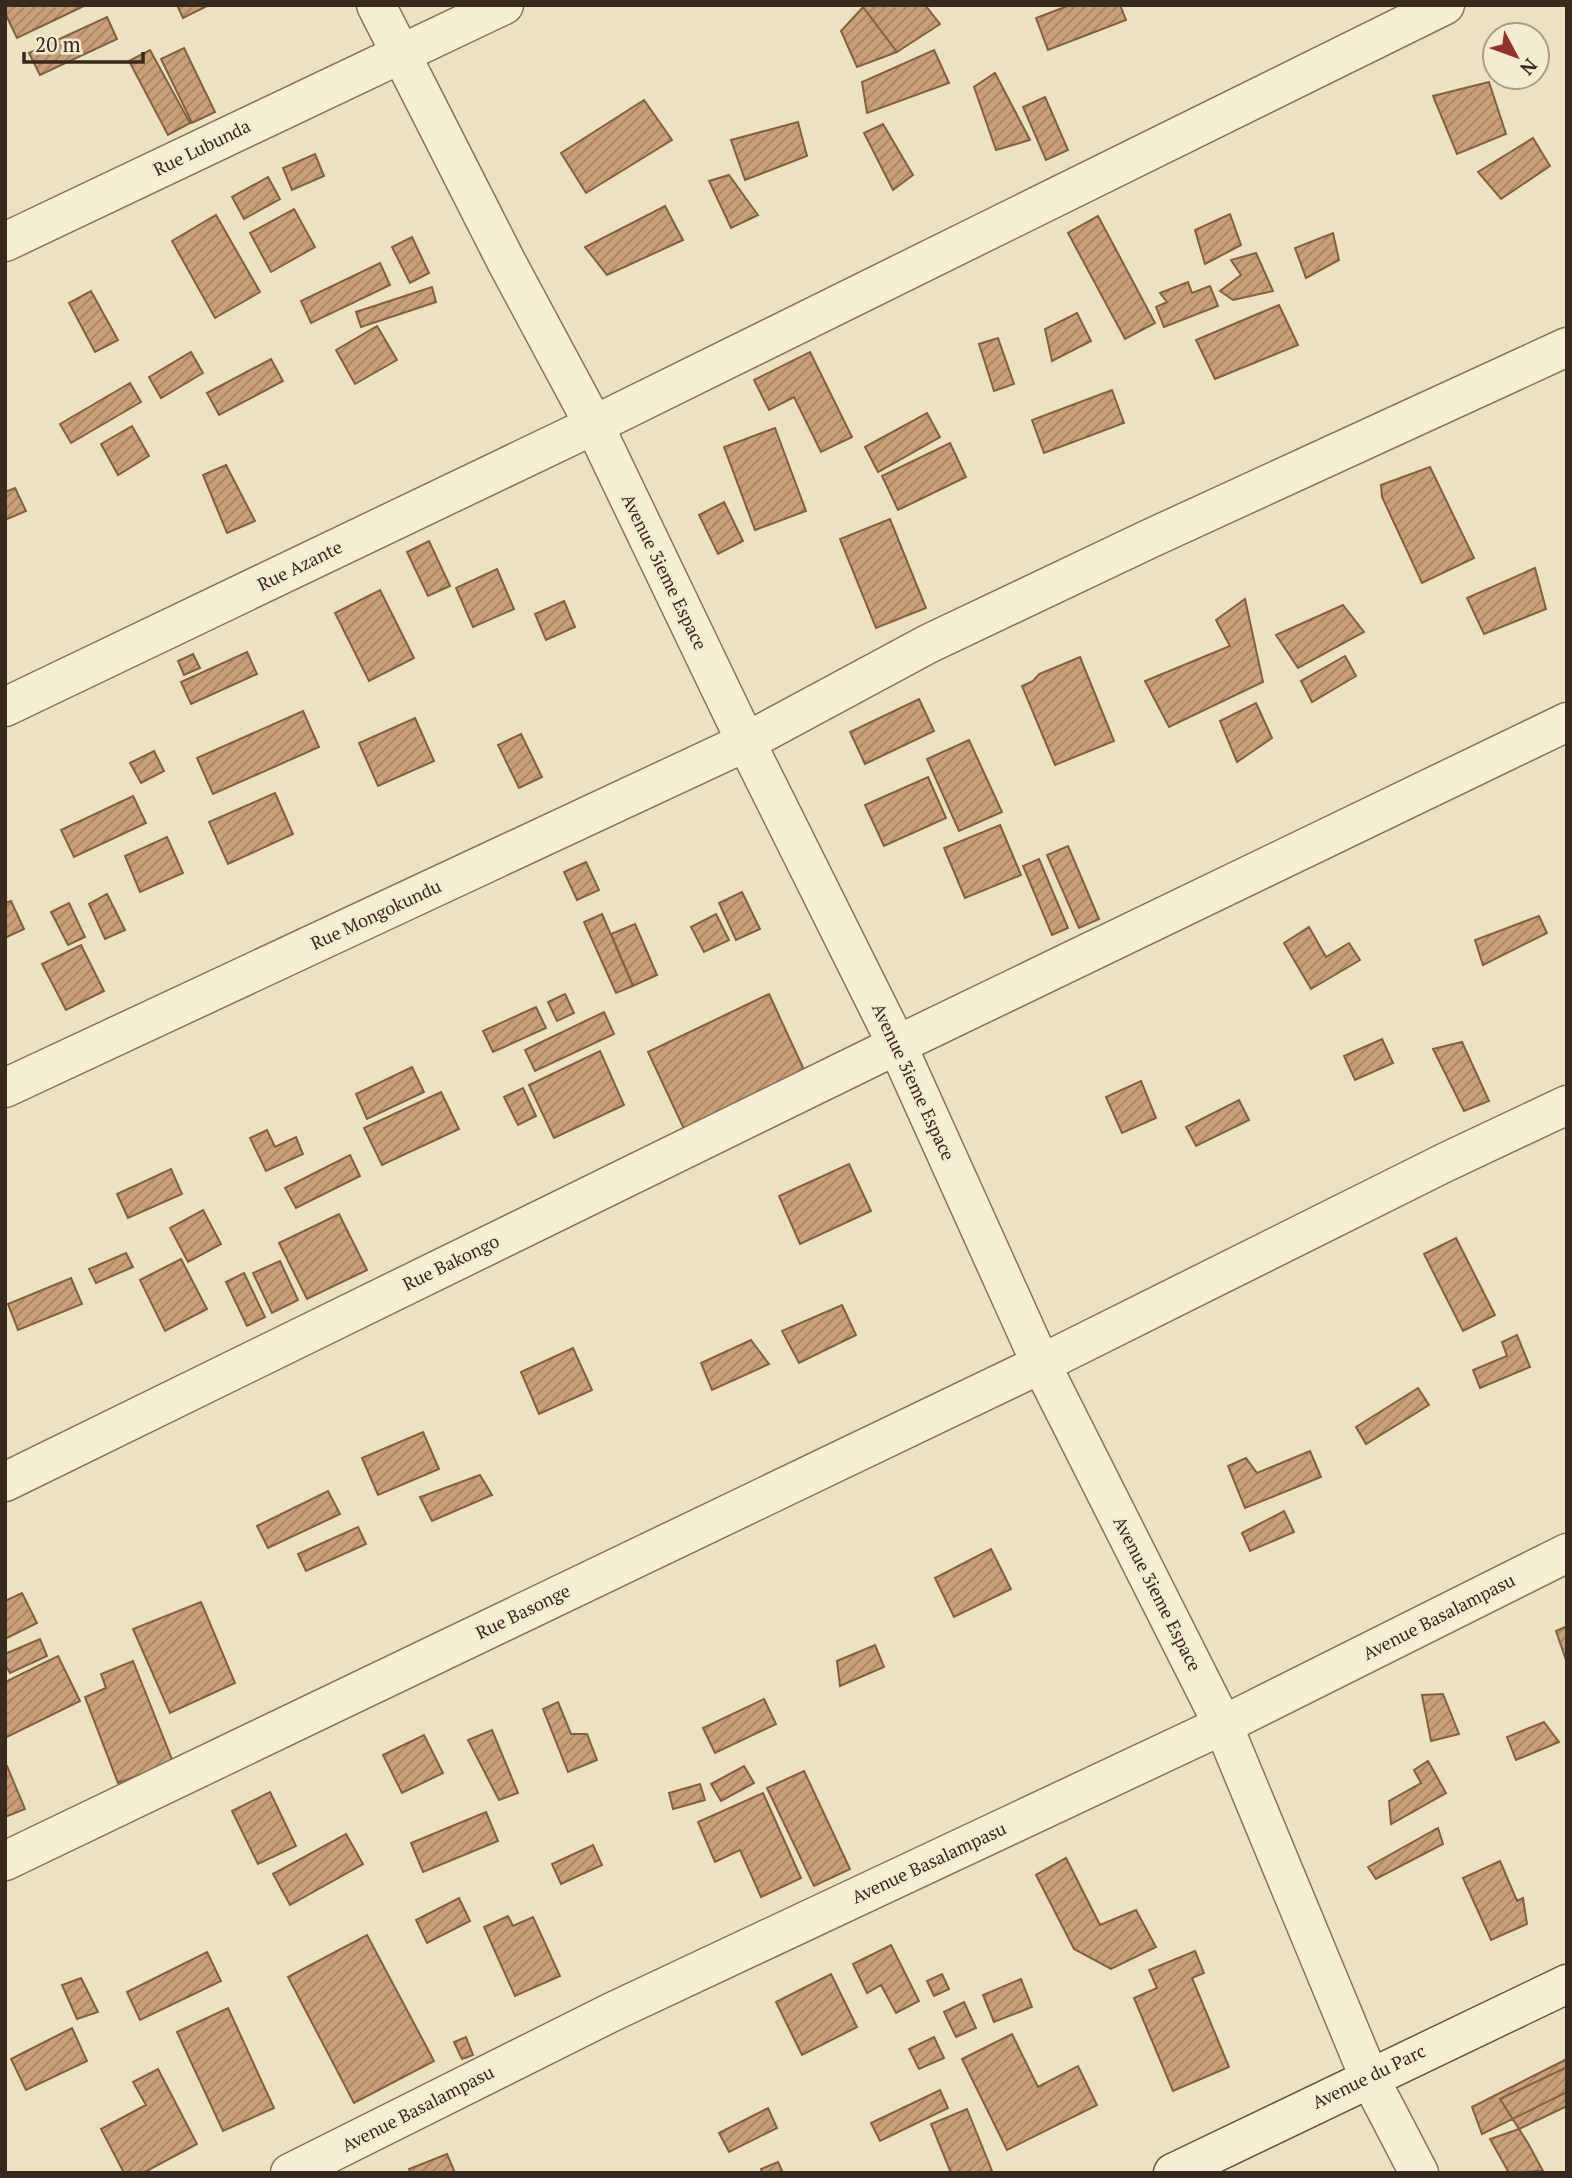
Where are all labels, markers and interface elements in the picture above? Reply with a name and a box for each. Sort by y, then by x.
scale bar [24,21,144,65]
north arrow [1481,21,1551,91]
text: 20 m [35,30,81,58]
text: N [1515,54,1543,82]
street label: Rue Lubunda [149,113,254,181]
street label: Avenue 3ieme Espace [617,489,713,654]
street label: Rue Azante [253,534,346,596]
street label: Rue Mongokundu [306,873,445,955]
street label: Avenue 3ieme Espace [867,999,961,1164]
street label: Rue Bakongo [398,1228,503,1296]
street label: Avenue 3ieme Espace [1108,1512,1207,1675]
street label: Avenue Basalampasu [1358,1567,1519,1665]
street label: Rue Basonge [471,1578,574,1644]
street label: Avenue Basalampasu [847,1816,1010,1908]
street label: Avenue du Parc [1308,2038,1429,2114]
street label: Avenue Basalampasu [337,2059,498,2157]

